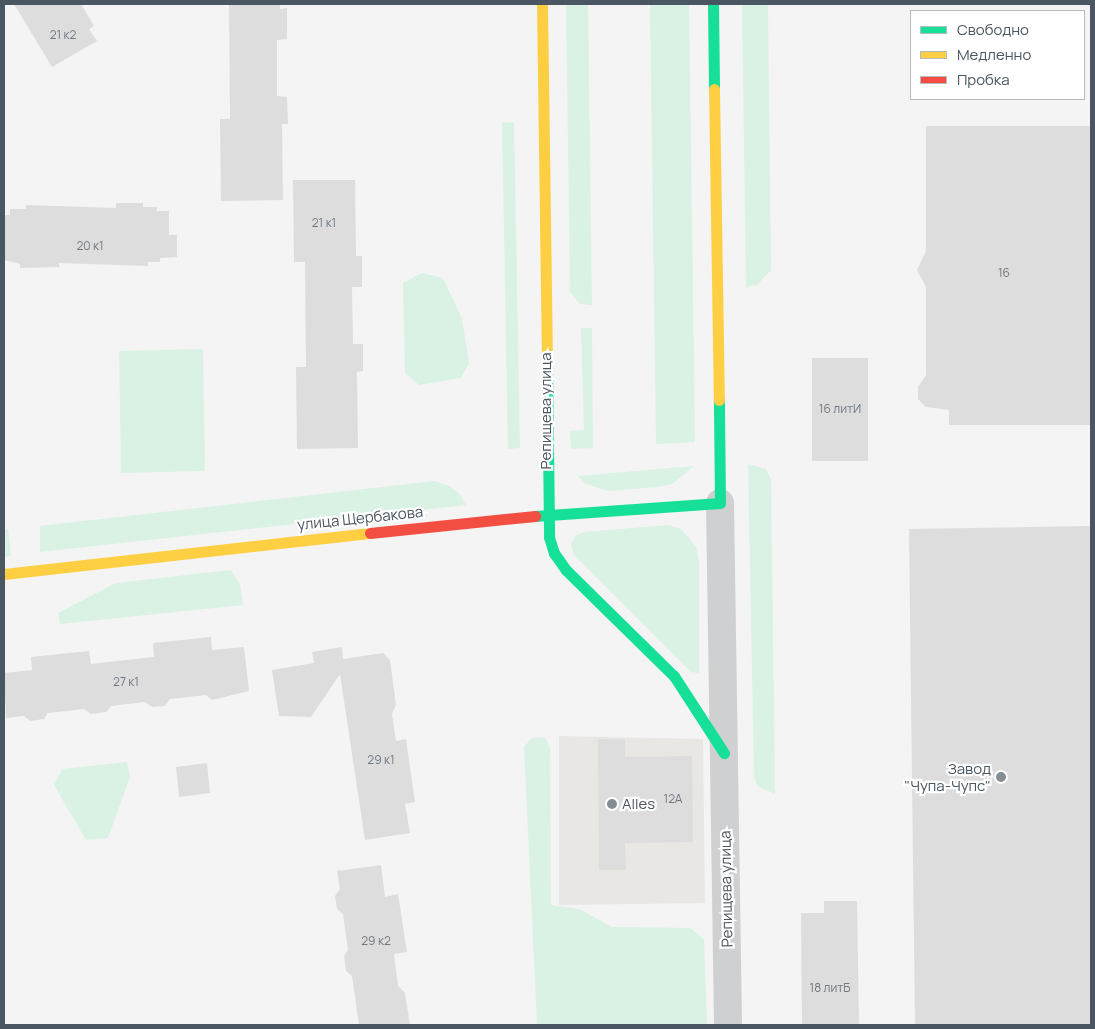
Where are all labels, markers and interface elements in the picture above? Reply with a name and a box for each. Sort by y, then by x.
legend [910,10,1085,100]
text: Свободно [957,19,1029,40]
house number: 21 к2 [50,28,76,42]
text: Медленно [957,44,1031,65]
text: Пробка [957,69,1010,90]
house number: 21 к1 [312,216,336,230]
house number: 20 к1 [76,239,104,253]
house number: 16 [998,266,1010,280]
street label: Репищева улица [537,353,555,469]
house number: 16 литИ [819,402,861,416]
street label: улица Щербакова [296,502,424,534]
house number: 27 к1 [113,675,139,689]
house number: 29 к1 [367,753,395,767]
place label: Завод "Чупа-Чупс" [904,759,991,794]
marker: Завод "Чупа-Чупс" [995,771,1007,783]
house number: 12А [664,792,682,806]
place label: Alles [622,795,655,813]
marker: Alles [606,798,618,810]
street label: Репищева улица [716,830,736,948]
house number: 29 к2 [361,934,391,948]
house number: 18 литБ [809,981,851,995]

